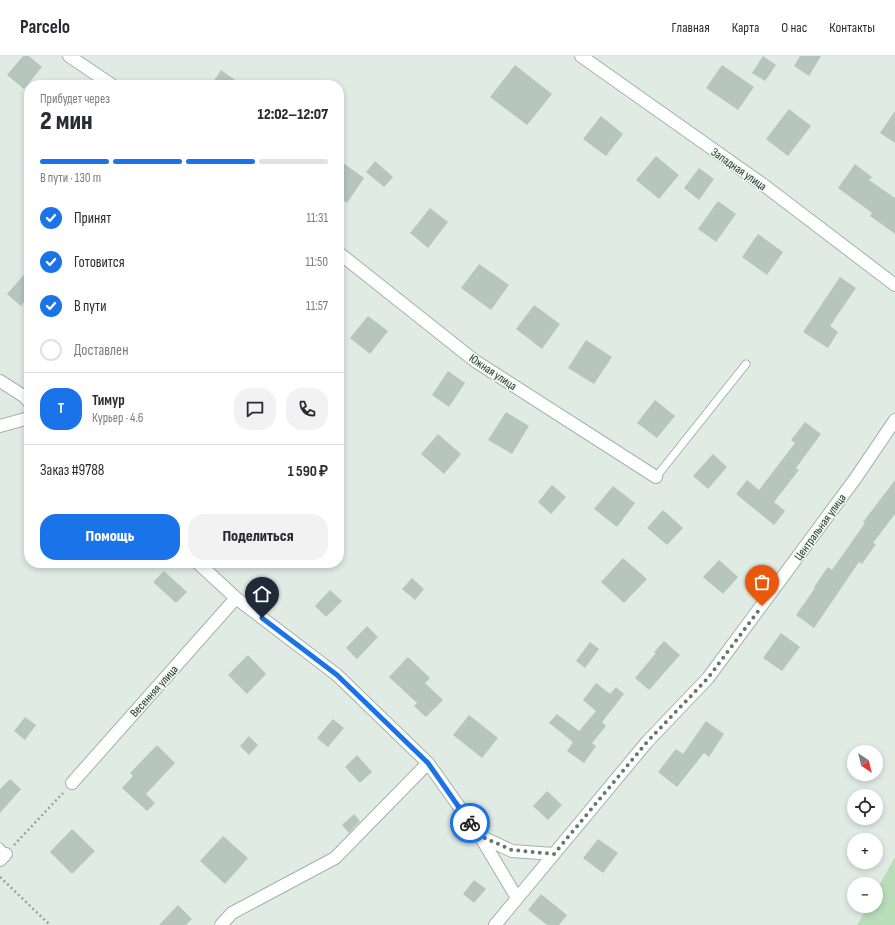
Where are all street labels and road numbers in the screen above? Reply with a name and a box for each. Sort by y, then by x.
street label: Западная улица [708,145,770,194]
street label: Южная улица [466,351,520,394]
street label: Центральная улица [791,491,850,564]
street label: Весенняя улица [127,662,182,720]

